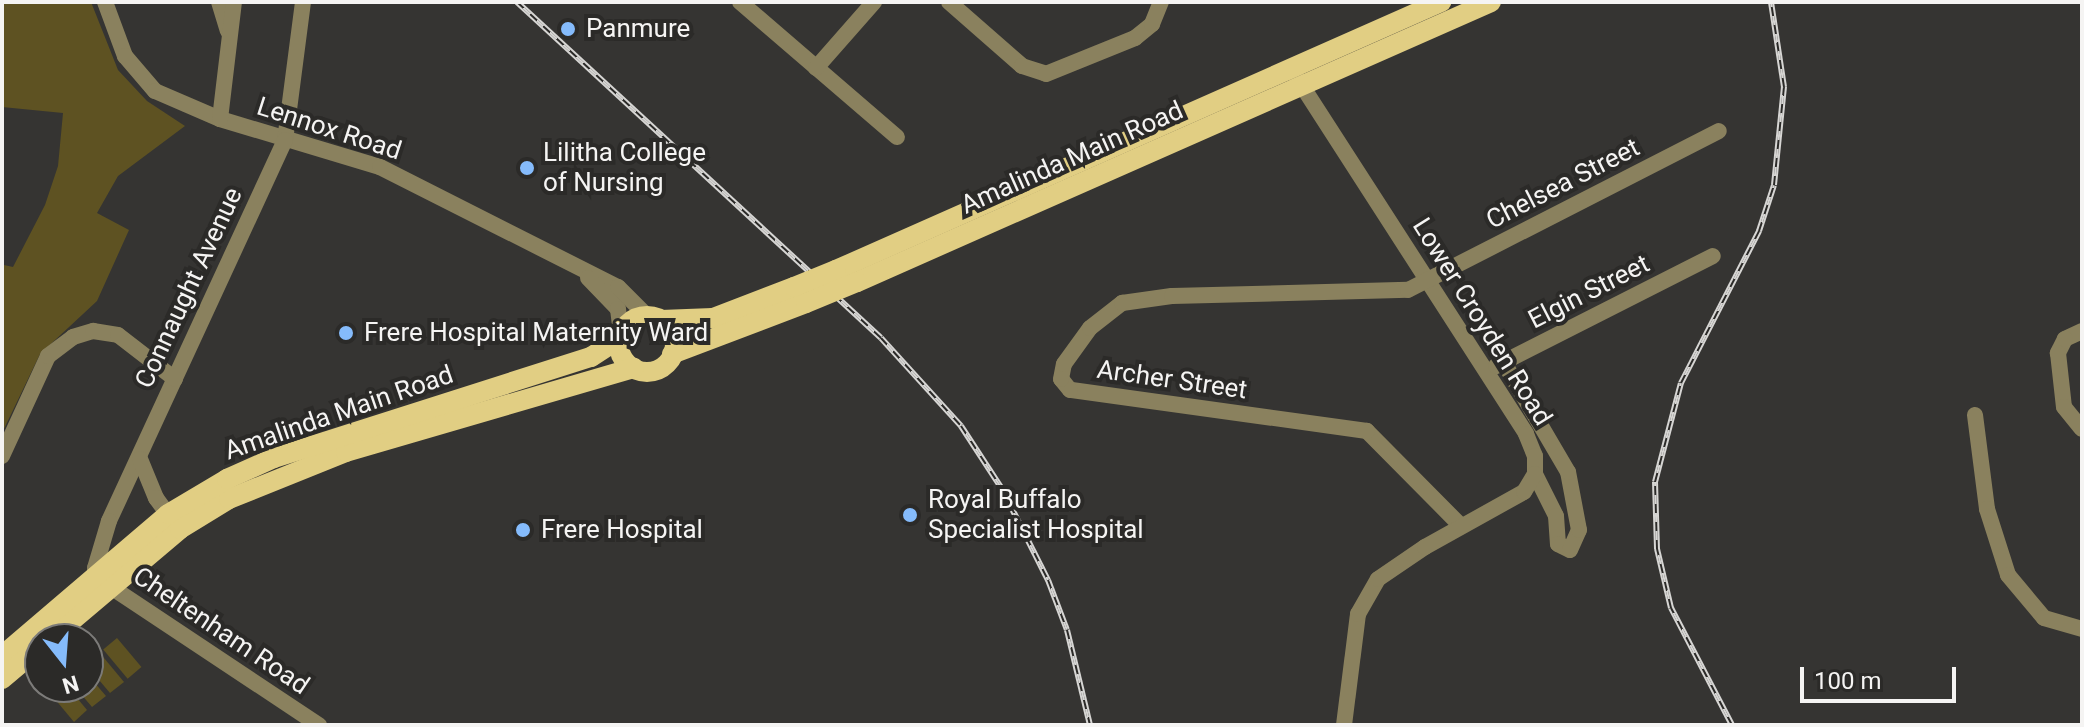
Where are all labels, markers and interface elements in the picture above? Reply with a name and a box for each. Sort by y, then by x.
place label: Panmure [586,13,690,45]
marker: Panmure [557,18,579,40]
street label: Lennox Road [253,91,405,167]
street label: Amalinda Main Road [956,95,1188,221]
street label: Chelsea Street [1481,132,1645,236]
place label: Lilitha College of Nursing [543,137,706,198]
marker: Lilitha College of Nursing [518,159,536,177]
street label: Connaught Avenue [129,183,249,393]
street label: Lower Croyden Road [1406,213,1558,431]
street label: Elgin Street [1523,248,1655,336]
place label: Frere Hospital Maternity Ward [364,317,708,349]
marker: Frere Hospital Maternity Ward [335,322,357,344]
street label: Archer Street [1095,354,1249,406]
street label: Amalinda Main Road [221,359,457,467]
place label: Royal Buffalo Specialist Hospital [928,484,1144,546]
marker: Royal Buffalo Specialist Hospital [899,504,921,526]
place label: Frere Hospital [541,514,703,546]
marker: Frere Hospital [512,519,534,541]
street label: Cheltenham Road [127,561,315,701]
north arrow [24,623,104,703]
scale bar [1804,651,1960,701]
text: 100 m [1814,667,1881,695]
text: N [59,670,82,699]

